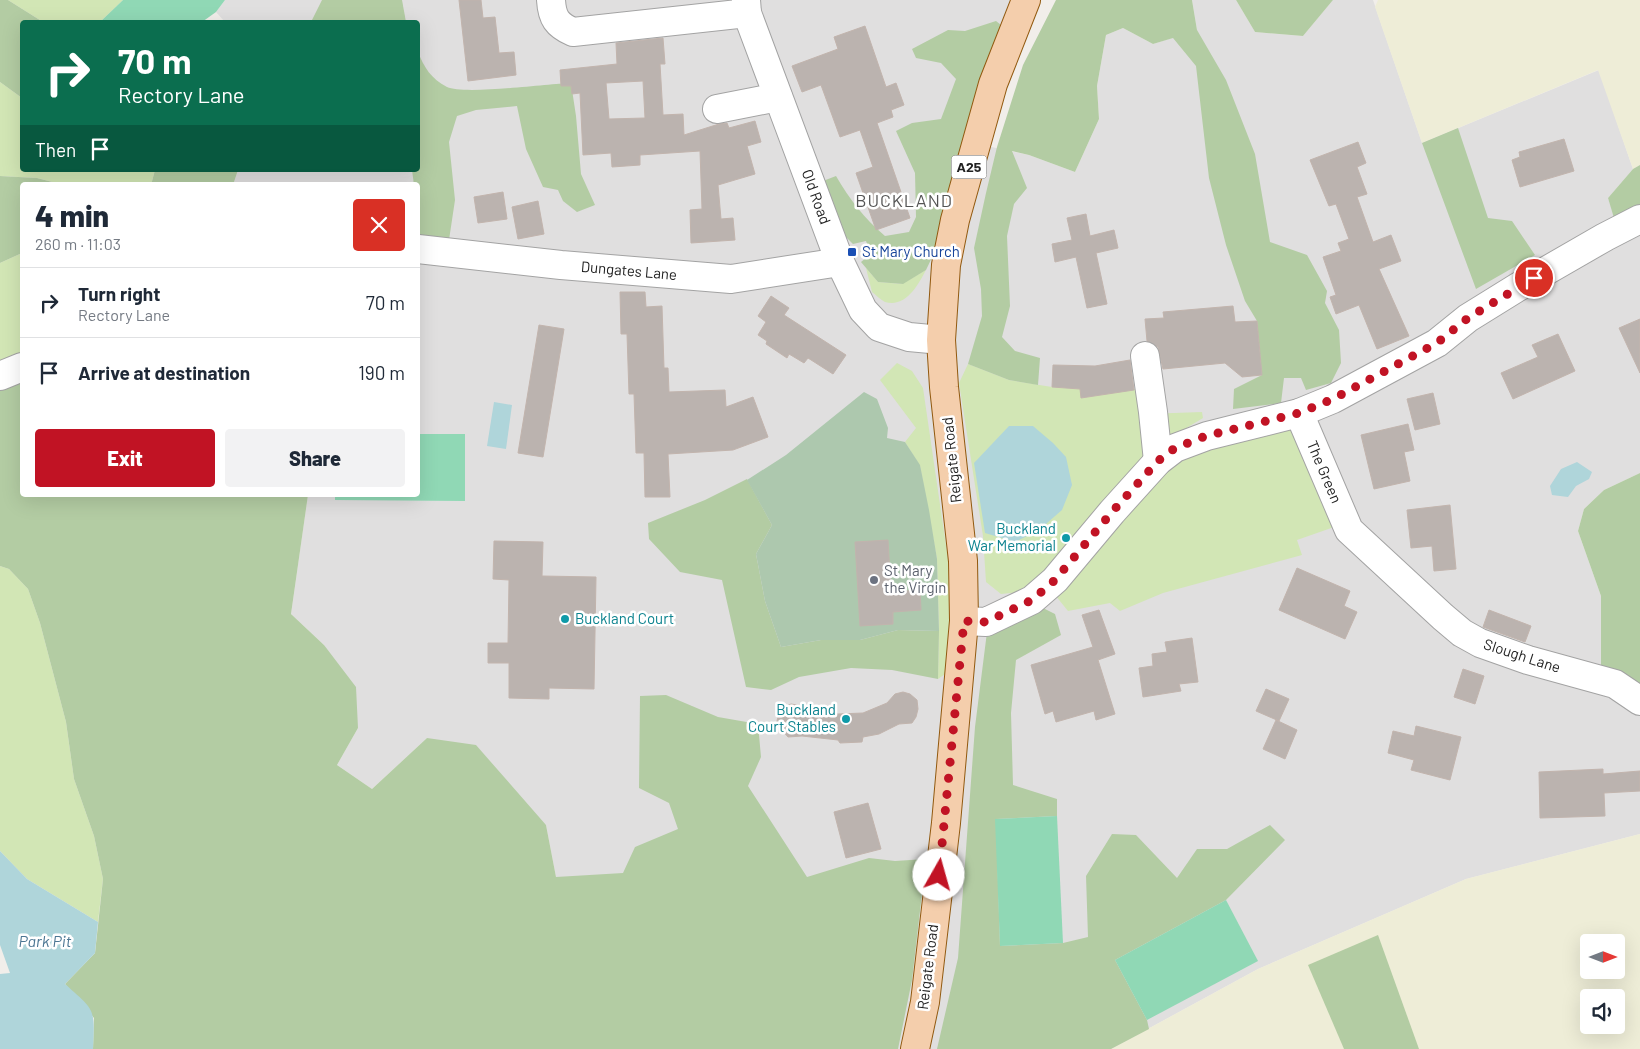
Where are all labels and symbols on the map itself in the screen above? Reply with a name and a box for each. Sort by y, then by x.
road number: A25 [952,156,986,178]
street label: Old Road [799,167,835,227]
district label: BUCKLAND [855,189,953,211]
place label: St Mary Church [862,242,960,260]
marker: St Mary Church [846,246,858,258]
street label: Dungates Lane [580,257,678,283]
pin [1513,257,1555,299]
street label: Reigate Road [938,416,964,504]
street label: The Green [1304,438,1346,506]
place label: Buckland War Memorial [968,519,1056,554]
marker: Buckland War Memorial [1060,532,1072,544]
place label: St Mary the Virgin [884,561,946,596]
marker: St Mary the Virgin [868,574,880,586]
place label: Buckland Court [575,609,674,627]
marker: Buckland Court [559,613,571,625]
street label: Slough Lane [1482,634,1563,676]
place label: Buckland Court Stables [748,700,836,735]
marker: Buckland Court Stables [840,713,852,725]
position arrow [912,848,964,900]
street label: Reigate Road [913,923,941,1011]
water label: Park Pit [19,931,72,950]
north arrow [1580,934,1625,979]

